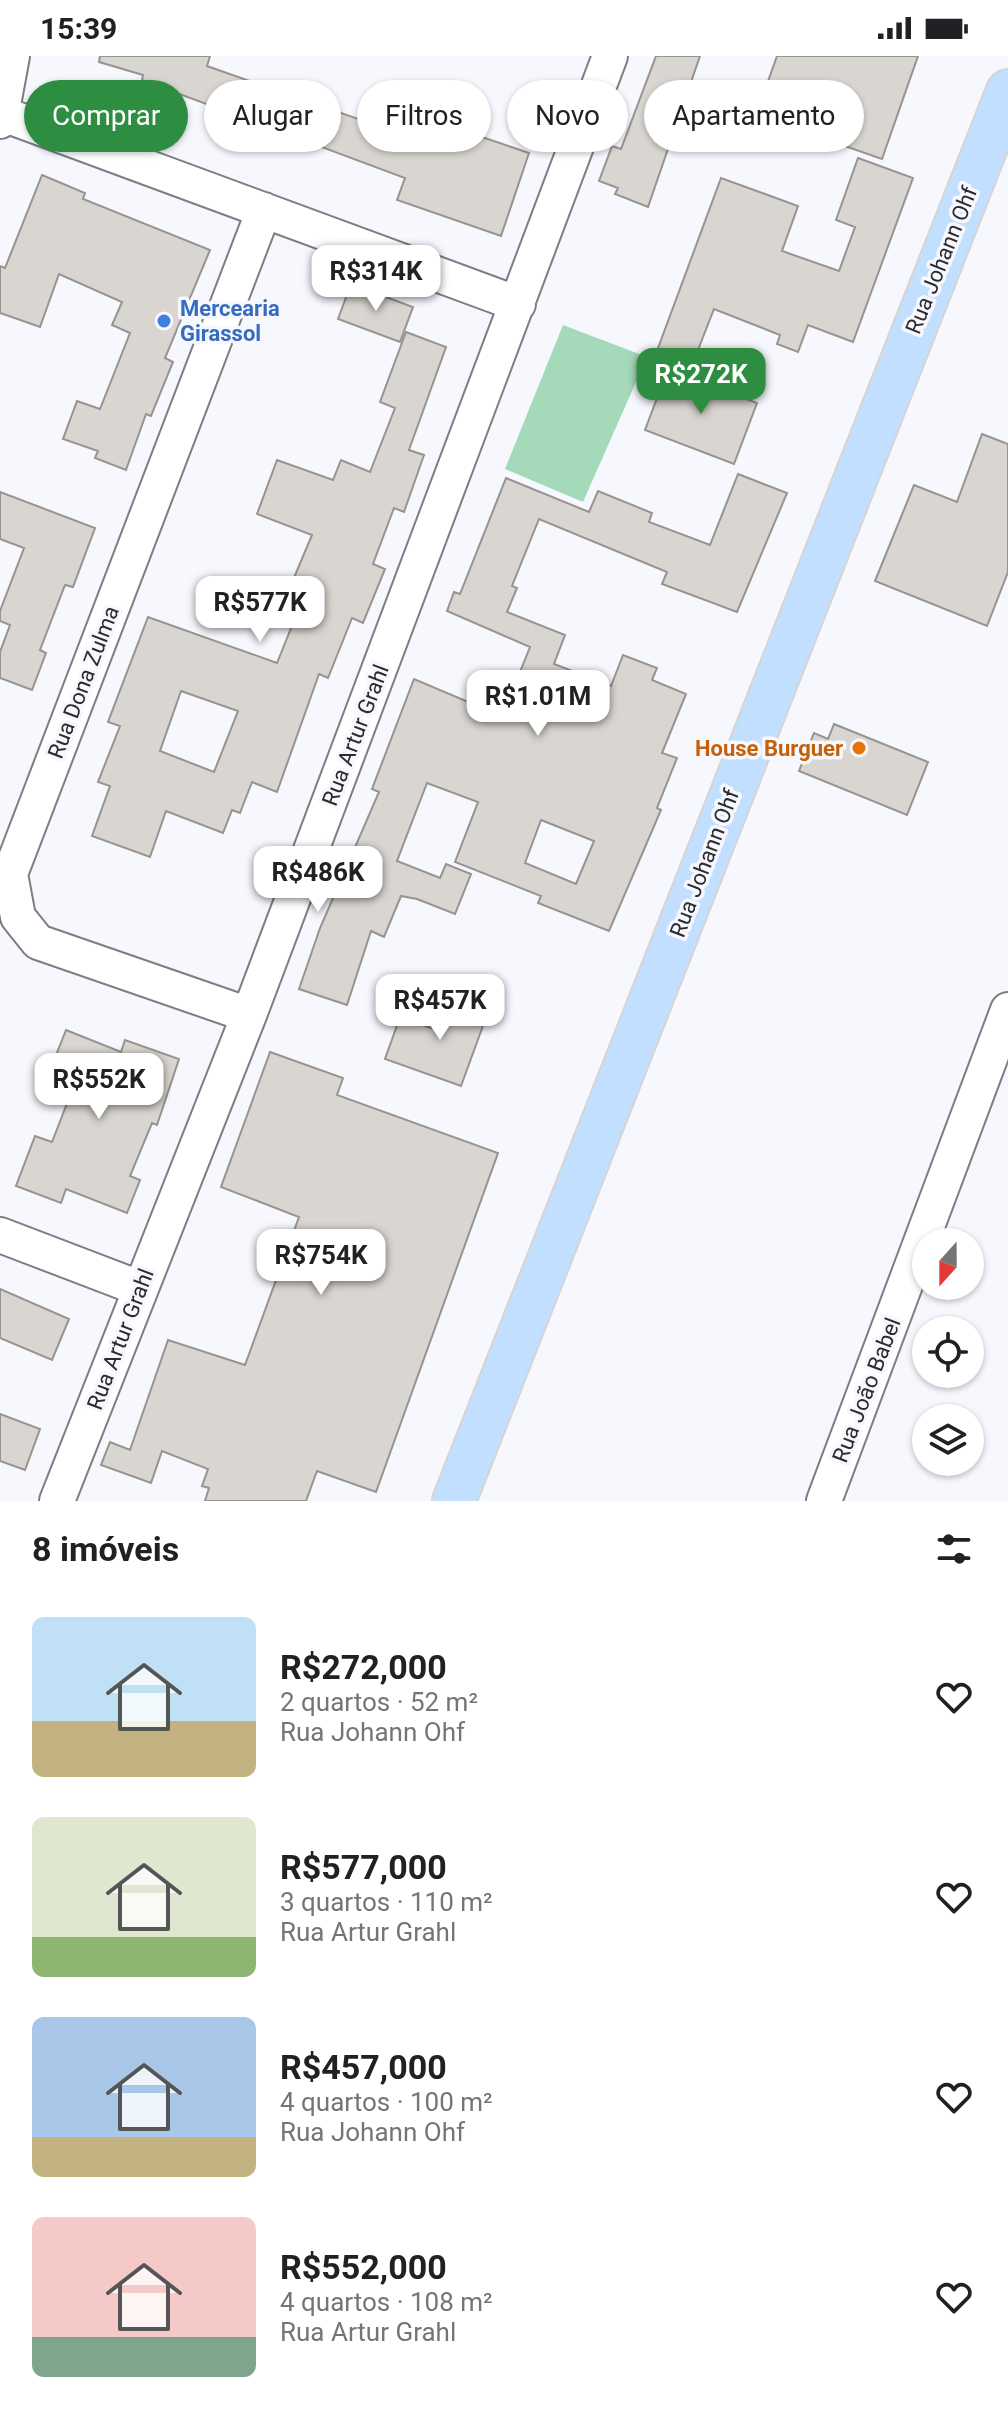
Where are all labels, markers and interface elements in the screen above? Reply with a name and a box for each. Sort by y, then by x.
text: 15:39 [40,11,117,46]
chip: Comprar [24,80,188,152]
chip: Alugar [204,80,341,152]
chip: Filtros [357,80,491,152]
chip: Novo [507,80,628,152]
chip: Apartamento [644,80,864,152]
street label: Rua Johann Ohf [901,183,983,337]
pin: R$314K [311,245,441,313]
text: R$314K [330,256,422,286]
place label: Mercearia Girassol [180,296,280,346]
marker: Mercearia Girassol [155,312,173,330]
pin: R$272K [636,348,766,416]
text: R$272K [655,359,747,389]
pin: R$577K [195,576,325,644]
text: R$577K [214,587,306,617]
street label: Rua Dona Zulma [43,602,124,762]
street label: Rua Artur Grahl [317,661,394,809]
pin: R$1.01M [464,670,612,738]
text: R$1.01M [485,681,591,711]
place label: House Burguer [695,736,843,761]
marker: House Burguer [850,739,868,757]
street label: Rua Johann Ohf [665,785,744,941]
pin: R$486K [253,846,383,914]
text: R$486K [272,857,364,887]
pin: R$457K [375,974,505,1042]
text: R$457K [394,985,486,1015]
pin: R$552K [34,1053,164,1121]
text: R$552K [53,1064,145,1094]
north arrow [912,1228,984,1300]
map controls [912,1228,984,1476]
pin: R$754K [256,1229,386,1297]
text: R$754K [275,1240,367,1270]
street label: Rua Artur Grahl [82,1265,159,1413]
street label: Rua João Babel [827,1314,906,1466]
button: locate [912,1316,984,1388]
button: layers [912,1404,984,1476]
icon: filters [932,1527,976,1571]
text: 8 imóveis [32,1529,179,1569]
text: R$272,000 [280,1647,447,1687]
icon: home [96,1649,192,1745]
icon: heart [932,1675,976,1719]
text: 2 quartos · 52 m² [280,1687,478,1717]
text: Rua Johann Ohf [280,1717,465,1747]
text: R$577,000 [280,1847,447,1887]
icon: home [96,1849,192,1945]
icon: heart [932,1875,976,1919]
text: 3 quartos · 110 m² [280,1887,493,1917]
text: Rua Artur Grahl [280,1917,456,1947]
text: R$457,000 [280,2047,447,2087]
icon: home [96,2049,192,2145]
icon: heart [932,2075,976,2119]
text: 4 quartos · 100 m² [280,2087,493,2117]
text: Rua Johann Ohf [280,2117,465,2147]
text: R$552,000 [280,2247,447,2287]
icon: home [96,2249,192,2345]
icon: heart [932,2275,976,2319]
text: 4 quartos · 108 m² [280,2287,493,2317]
text: Rua Artur Grahl [280,2317,456,2347]

